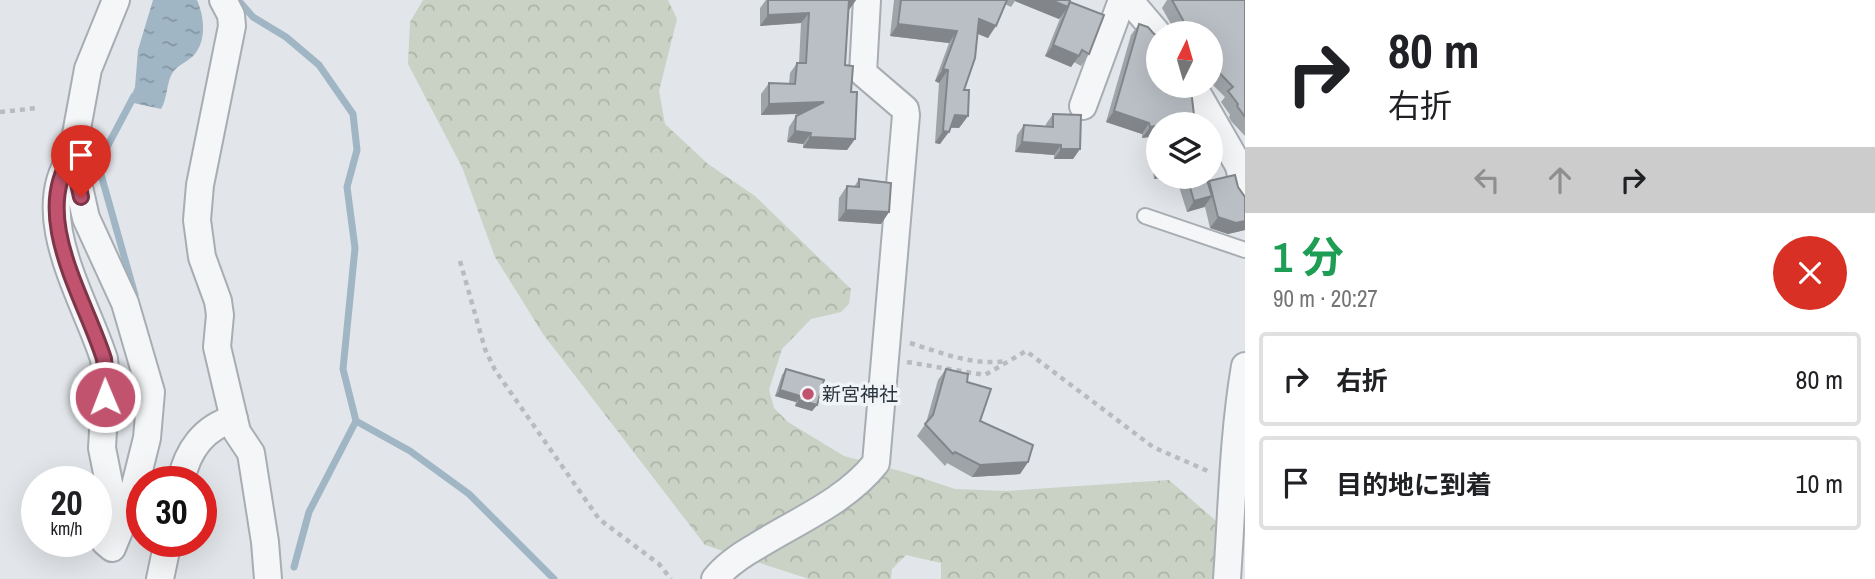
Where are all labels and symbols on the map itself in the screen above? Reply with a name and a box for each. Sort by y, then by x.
north arrow [1146,21,1223,98]
pin [51,125,111,197]
position arrow [68,360,142,434]
place label: 新宮神社 [822,381,898,407]
marker: 新宮神社 [800,386,816,402]
speed limit sign: 30 [126,466,217,557]

